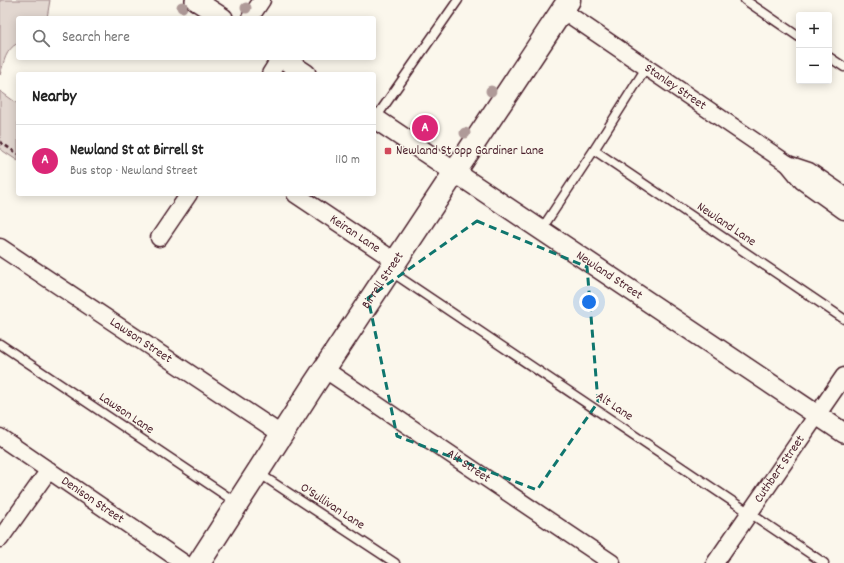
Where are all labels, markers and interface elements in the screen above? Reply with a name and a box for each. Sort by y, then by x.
map controls [796,12,832,84]
button: + [796,12,832,48]
search box [16,16,376,60]
icon: search [30,27,52,49]
text: Search here [62,27,130,49]
button: − [796,48,832,84]
street label: Stanley Street [640,59,710,115]
text: Nearby [32,86,76,110]
pin: A [412,113,438,143]
text: Newland St at Birrell St [70,140,204,162]
place label: Newland St opp Gardiner Lane [396,142,544,161]
marker: Newland St opp Gardiner Lane [383,146,393,156]
text: A [41,151,49,170]
text: 110 m [335,151,360,170]
text: Bus stop · Newland Street [70,162,198,181]
street label: Newland Lane [693,198,760,252]
street label: Keiran Lane [326,210,384,258]
street label: Newland Street [572,246,646,305]
street label: Birrell Street [357,248,409,313]
your location [579,292,599,312]
street label: Lawson Street [106,313,176,369]
street label: Lawson Lane [95,388,158,440]
street label: Alt Lane [592,388,637,427]
street label: Cuthbert Street [750,431,810,507]
street label: Alt Street [442,444,494,488]
street label: Denison Street [57,472,128,529]
street label: O'Sullivan Lane [296,479,368,535]

